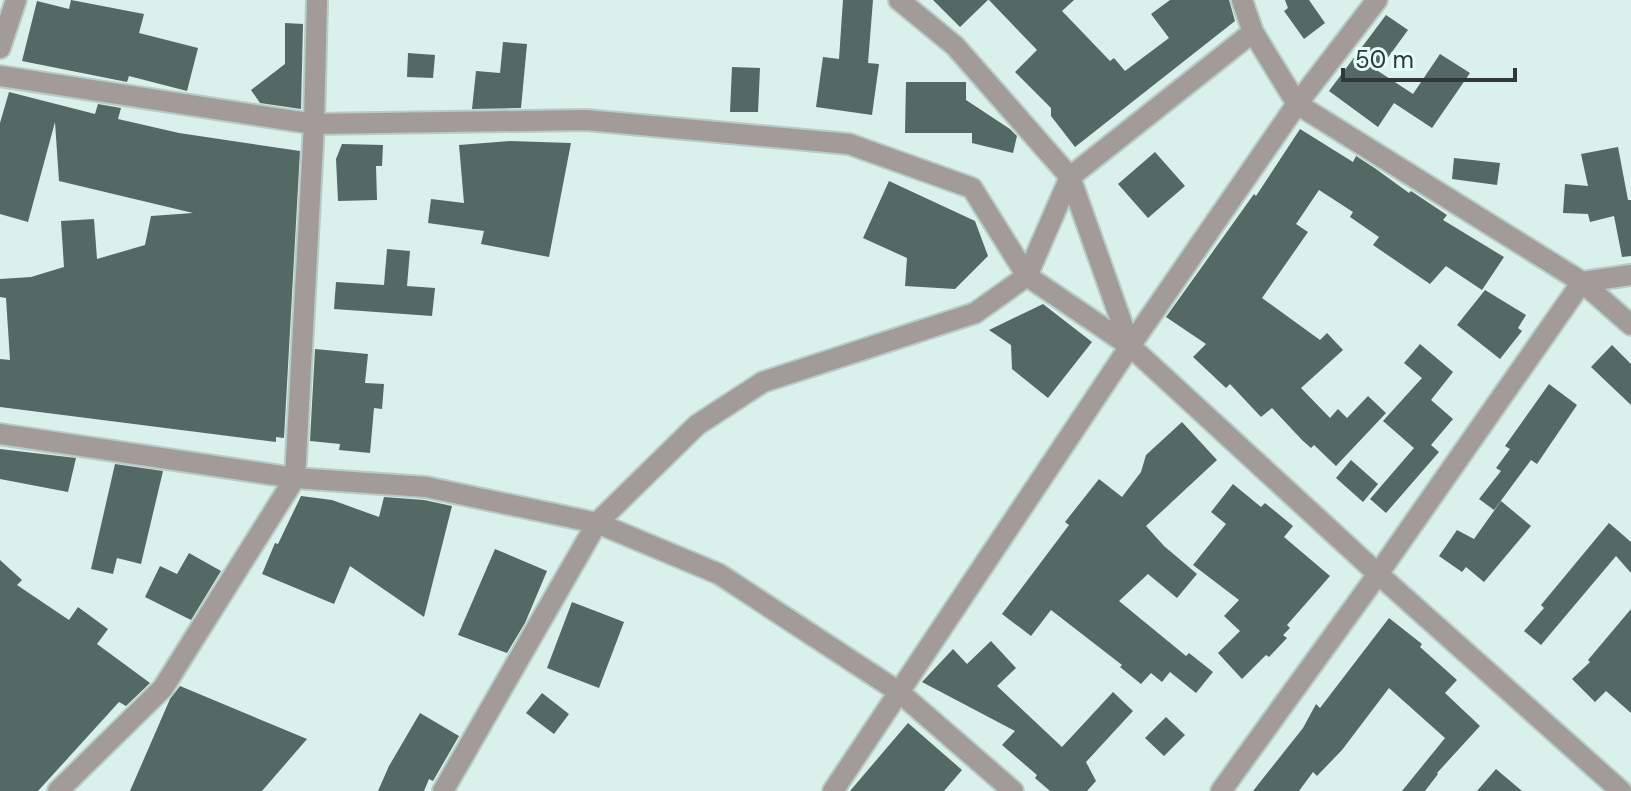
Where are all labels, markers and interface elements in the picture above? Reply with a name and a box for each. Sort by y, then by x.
scale bar [1343,32,1515,82]
text: 50 m [1355,44,1414,75]

